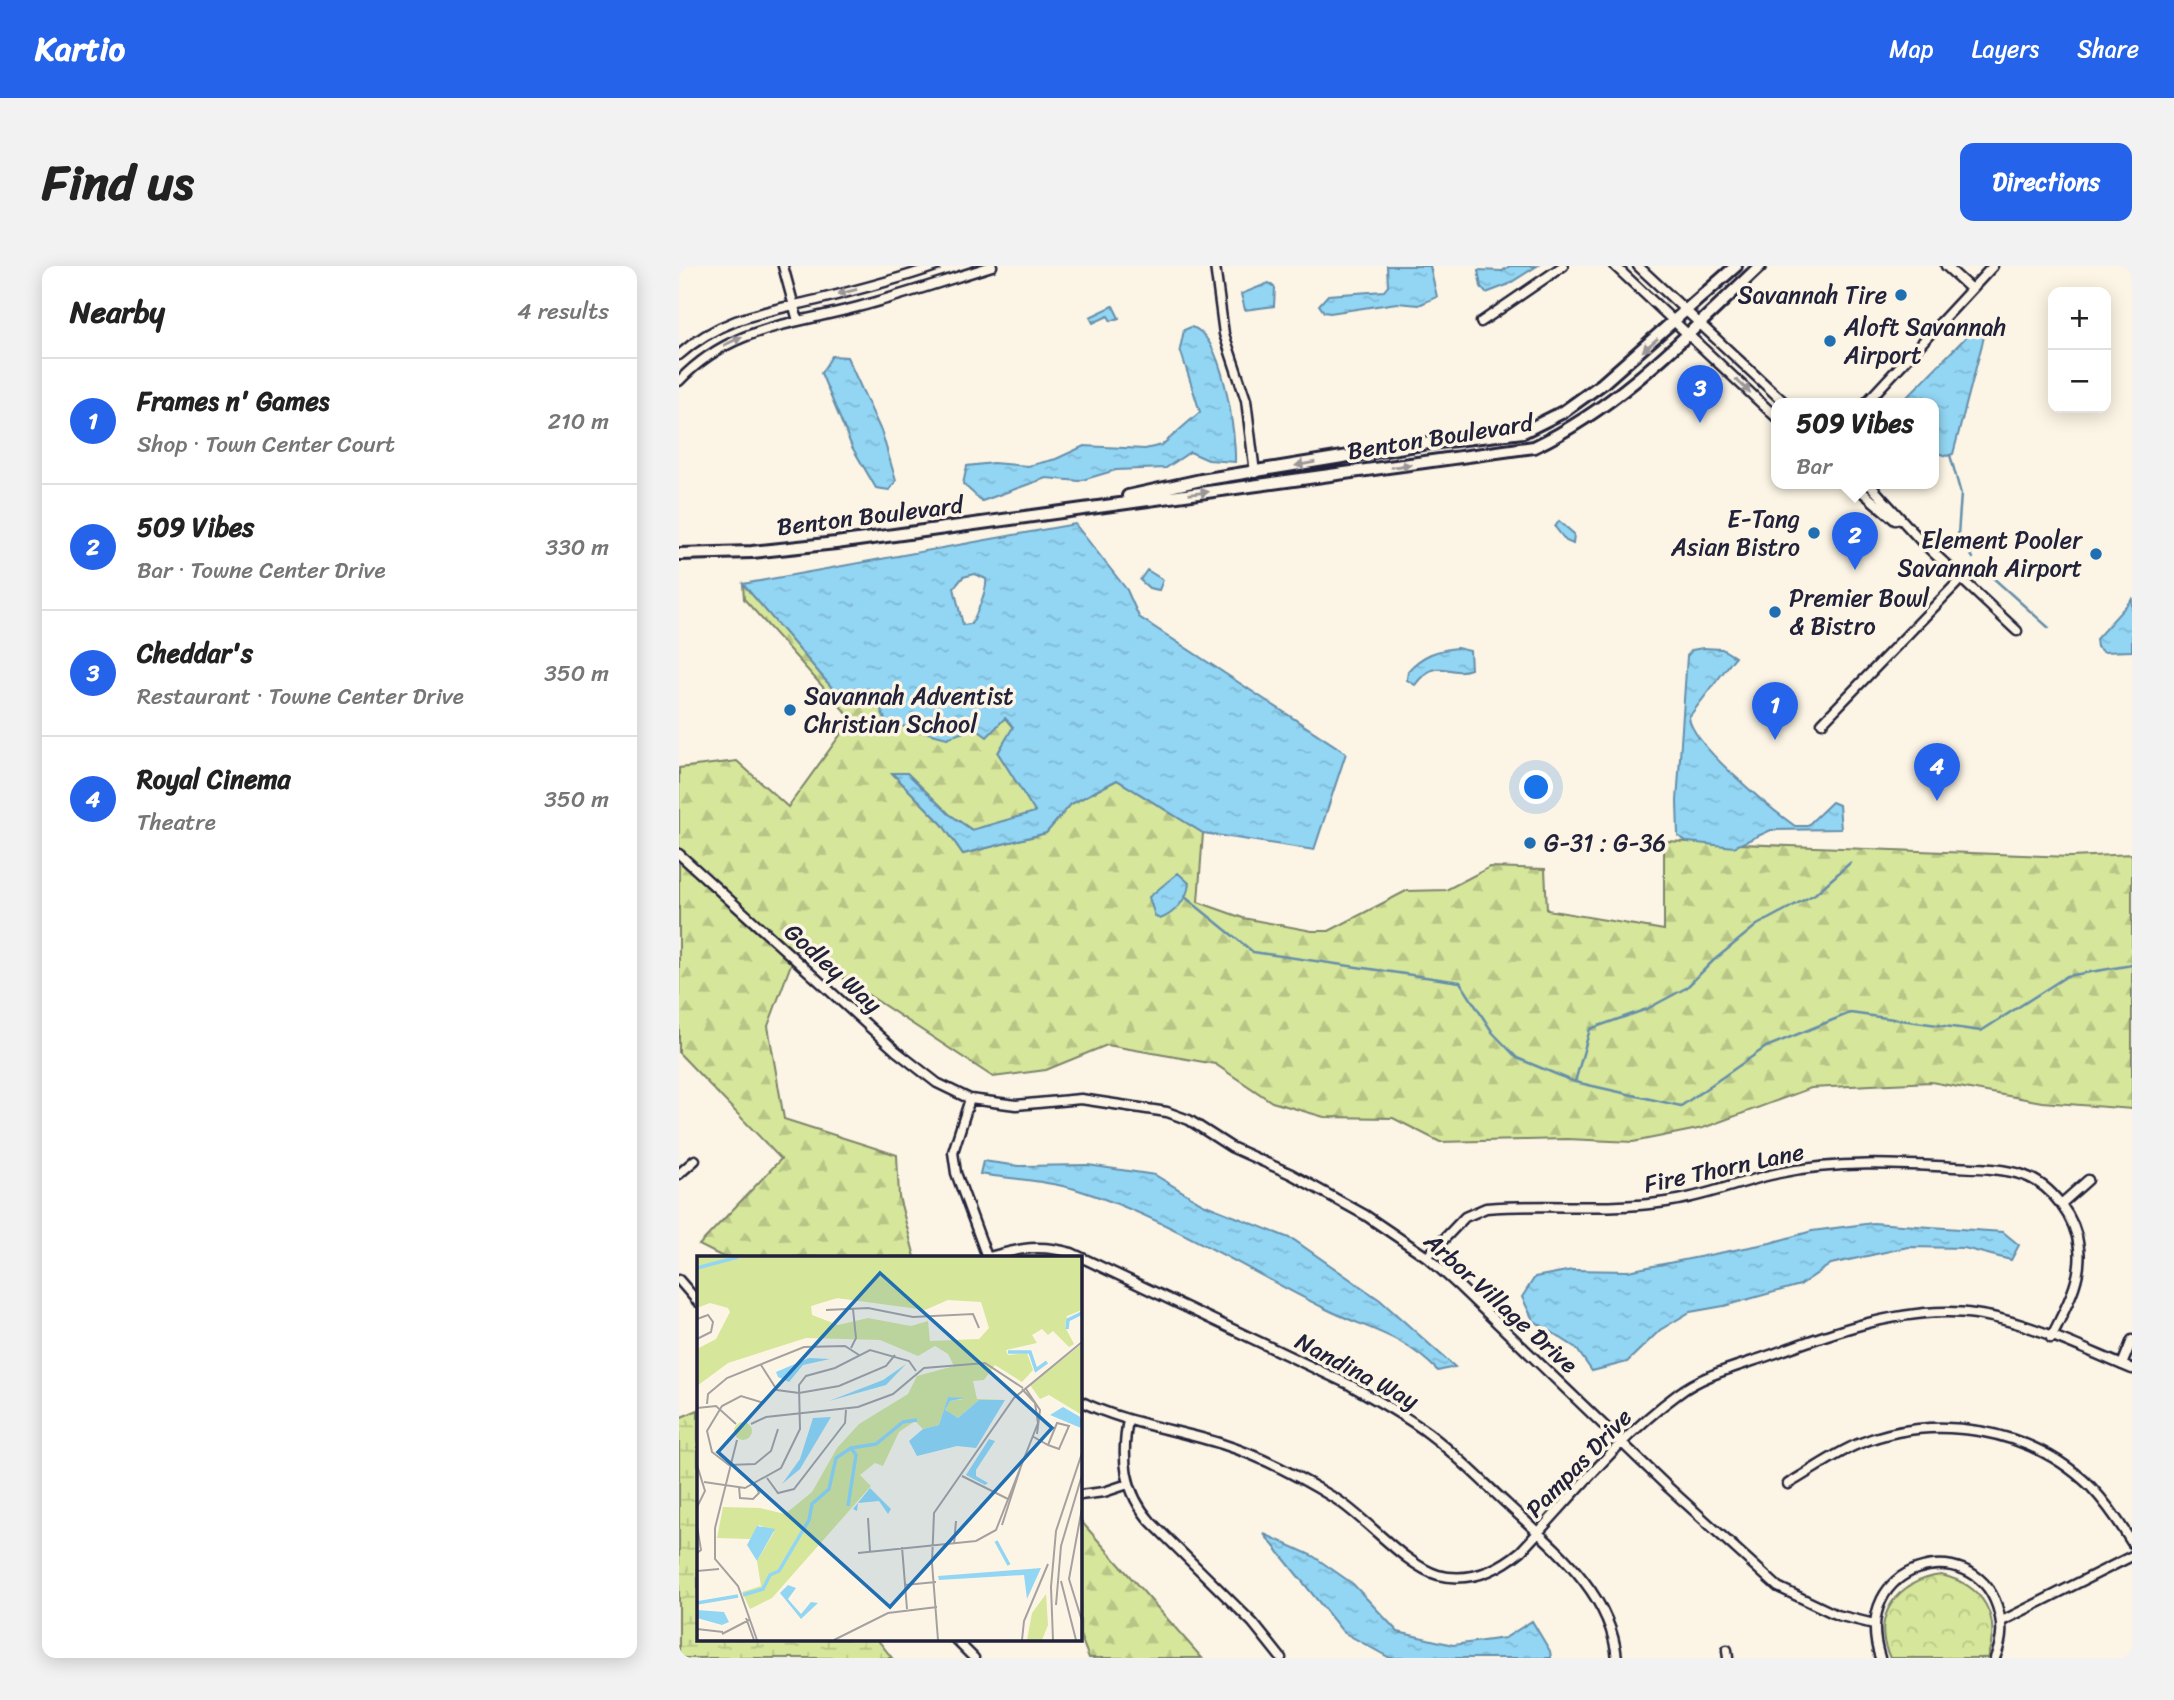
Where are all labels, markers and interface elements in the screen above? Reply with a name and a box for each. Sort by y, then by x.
text: Kartio [35,20,125,78]
text: Map [1889,28,1934,70]
text: Layers [1972,28,2039,70]
text: Share [2077,28,2139,70]
text: Find us [42,139,194,226]
button: Directions [1960,143,2132,221]
place label: Savannah Tire [1738,274,1887,316]
text: Nearby [70,285,165,339]
one-way arrow [836,287,858,298]
marker: Savannah Tire [1893,287,1909,303]
map controls [2048,287,2111,413]
button: + [2048,287,2111,350]
text: 4 results [517,291,609,332]
place label: Aloft Savannah Airport [1843,306,2006,376]
marker: Aloft Savannah Airport [1822,333,1838,349]
one-way arrow [723,335,743,346]
one-way arrow [1641,337,1658,352]
button: − [2048,350,2111,413]
pin: 3 [1677,365,1723,423]
one-way arrow [1734,377,1751,393]
text: Frames n' Games [137,378,329,424]
popup [1771,398,1939,489]
text: 509 Vibes [1796,400,1914,446]
text: 1 [88,401,98,442]
text: 210 m [548,401,609,442]
street label: Benton Boulevard [1344,401,1538,472]
text: Shop · Town Center Court [137,424,395,465]
text: Bar [1796,446,1832,487]
one-way arrow [1294,459,1316,470]
one-way arrow [1390,460,1412,471]
street label: Benton Boulevard [775,483,968,548]
one-way arrow [1188,487,1210,498]
place label: E-Tang Asian Bistro [1670,498,1800,568]
text: 509 Vibes [137,504,254,550]
pin: 2 [1832,512,1878,570]
place label: Element Pooler Savannah Airport [1897,519,2083,589]
marker: E-Tang Asian Bistro [1806,525,1822,541]
text: 2 [86,527,100,568]
text: 330 m [546,527,609,568]
marker: Element Pooler Savannah Airport [2088,546,2104,562]
text: Bar · Towne Center Drive [137,550,386,591]
place label: Premier Bowl & Bistro [1789,577,1930,647]
marker: Premier Bowl & Bistro [1767,604,1783,620]
text: Cheddar's [137,630,253,676]
text: 3 [87,653,99,694]
text: 350 m [544,653,609,694]
place label: Savannah Adventist Christian School [804,675,1013,745]
text: Restaurant · Towne Center Drive [137,676,464,717]
pin: 1 [1752,682,1798,740]
marker: Savannah Adventist Christian School [782,702,798,718]
pin: 4 [1914,743,1960,801]
text: Royal Cinema [137,756,291,802]
your location [1519,770,1553,804]
text: 4 [86,779,100,820]
text: 350 m [544,779,609,820]
text: Theatre [137,802,216,843]
place label: G-31 : G-36 [1544,822,1666,864]
marker: G-31 : G-36 [1522,835,1538,851]
street label: Godley Way [774,912,892,1024]
street label: Fire Thorn Lane [1640,1131,1808,1205]
street label: Arbor Village Drive [1413,1221,1588,1384]
inset map [697,1256,1081,1640]
street label: Nandina Way [1287,1321,1427,1422]
street label: Pampas Drive [1515,1398,1643,1528]

